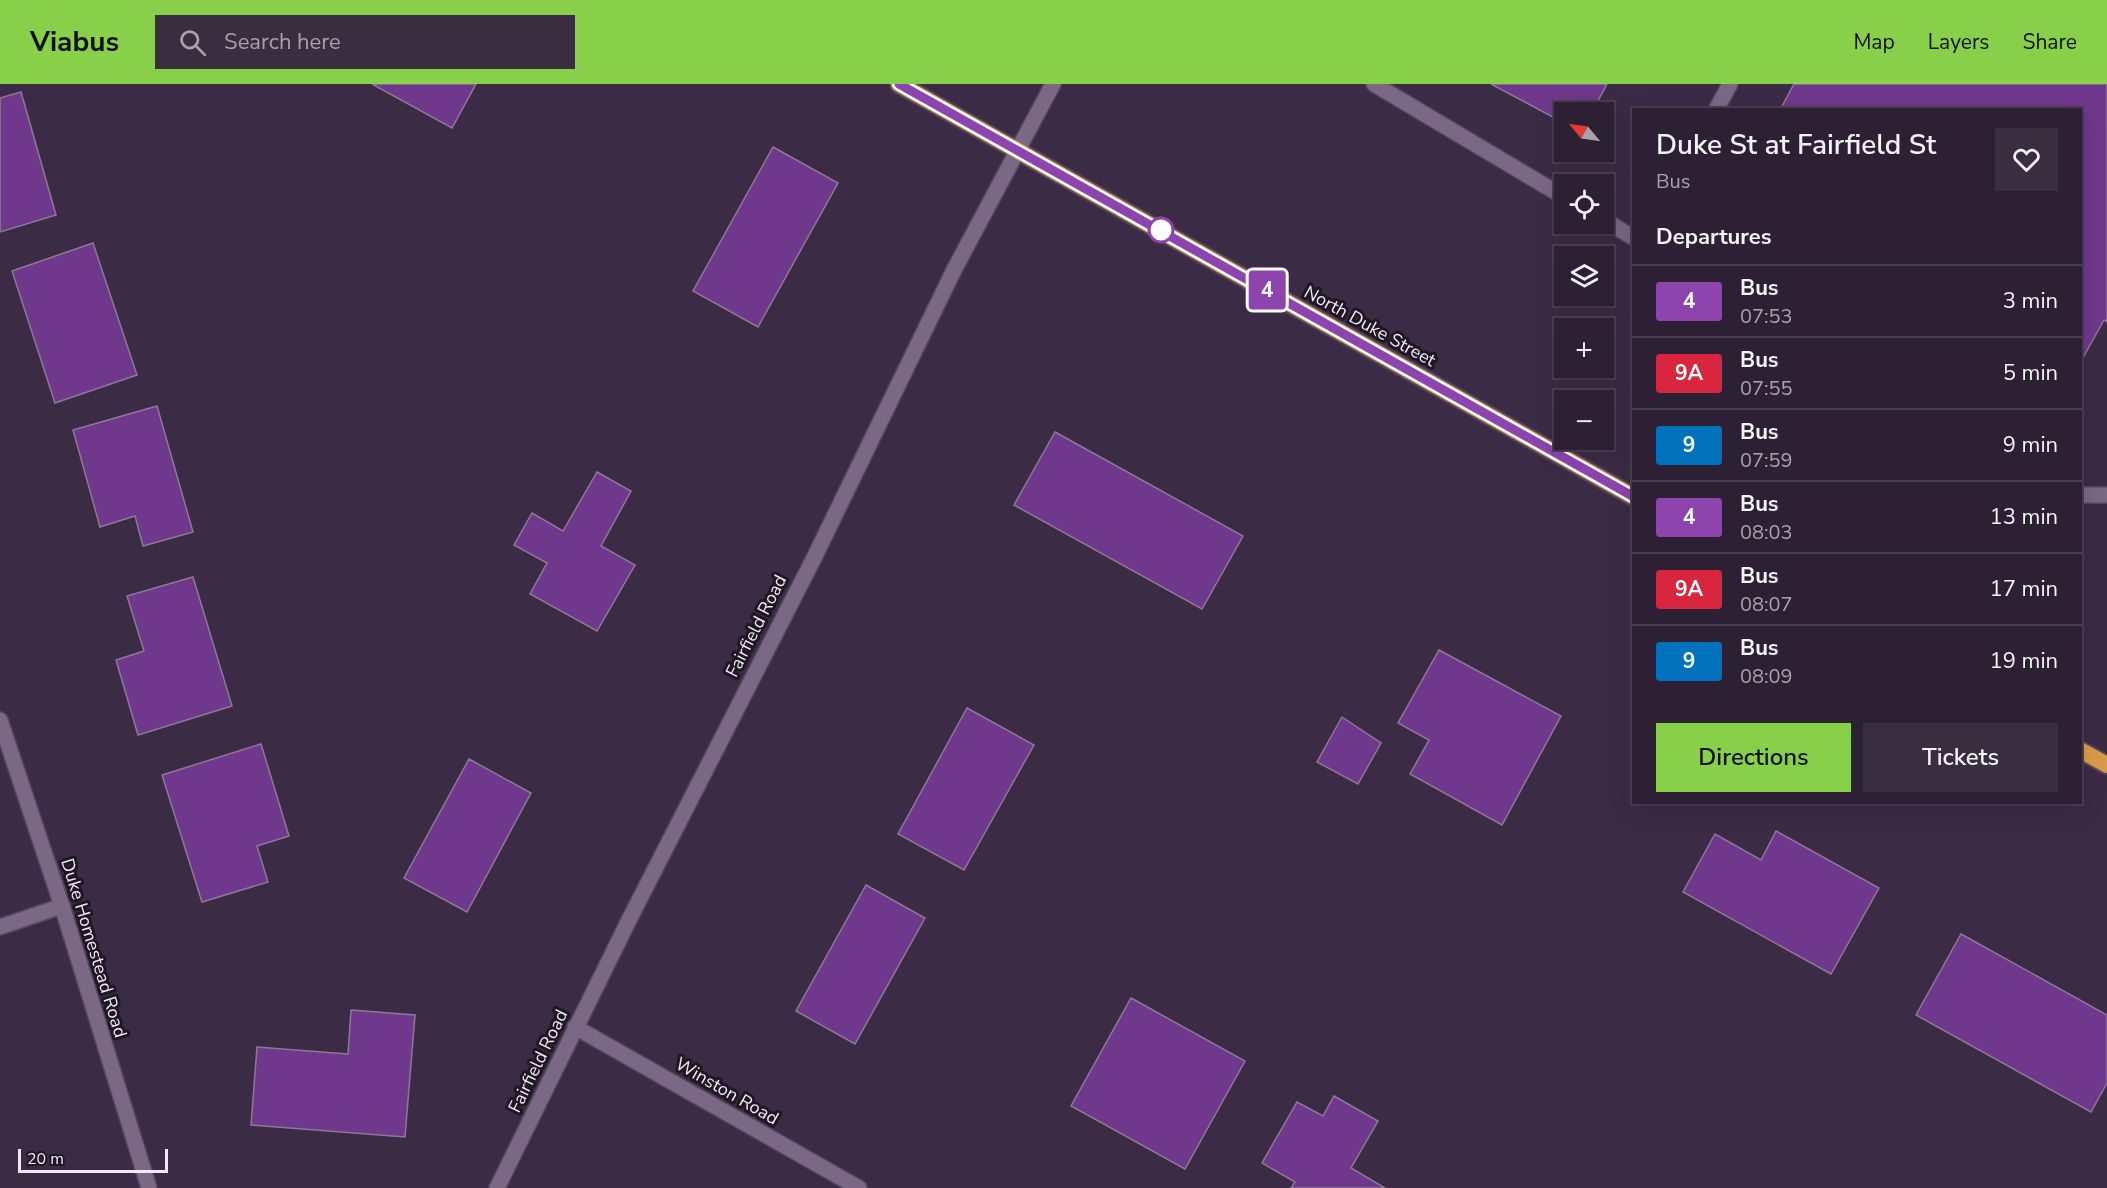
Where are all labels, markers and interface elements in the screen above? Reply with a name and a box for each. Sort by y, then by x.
search box [155,15,575,69]
text: Viabus [30,23,119,61]
icon: search [176,26,209,59]
text: Search here [224,27,341,57]
text: Map [1853,28,1895,56]
text: Layers [1928,28,1989,56]
text: Share [2022,28,2077,56]
north arrow [1554,102,1614,162]
map controls [1554,102,1614,450]
text: Duke St at Fairfield St [1656,126,1936,164]
button: heart [1995,128,2058,191]
text: Bus [1656,168,1690,195]
button: locate [1554,174,1614,234]
unlabelled marker [1148,217,1174,243]
text: Departures [1656,222,1771,252]
button: layers [1554,246,1614,306]
line badge: 4 [1248,270,1286,310]
text: Bus [1740,273,1779,303]
text: 4 [1261,276,1273,304]
street label: North Duke Street [1300,280,1441,372]
text: 3 min [2003,286,2058,316]
text: 4 [1683,287,1695,315]
text: 07:53 [1740,303,1793,330]
button: + [1554,318,1614,378]
text: Bus [1740,345,1779,375]
text: 5 min [2003,358,2058,388]
text: 9A [1675,359,1703,387]
text: 07:55 [1740,375,1793,402]
button: − [1554,390,1614,450]
text: Bus [1740,417,1779,447]
text: 9 min [2003,430,2058,460]
text: 9 [1683,431,1695,459]
text: 07:59 [1740,447,1793,474]
text: Bus [1740,489,1779,519]
text: 13 min [1990,502,2058,532]
text: 4 [1683,503,1695,531]
text: 08:03 [1740,519,1793,546]
text: Bus [1740,561,1779,591]
street label: Fairfield Road [720,571,792,681]
text: 17 min [1990,574,2058,604]
text: 9A [1675,575,1703,603]
text: 08:07 [1740,591,1793,618]
text: Bus [1740,633,1779,663]
text: 19 min [1990,646,2058,676]
text: 9 [1683,647,1695,675]
text: 08:09 [1740,663,1793,690]
button: Directions [1656,723,1851,792]
button: Tickets [1863,723,2058,792]
street label: Duke Homestead Road [55,856,133,1040]
street label: Fairfield Road [503,1005,573,1117]
street label: Winston Road [671,1052,783,1130]
scale bar [18,1146,168,1174]
text: 20 m [27,1148,64,1170]

